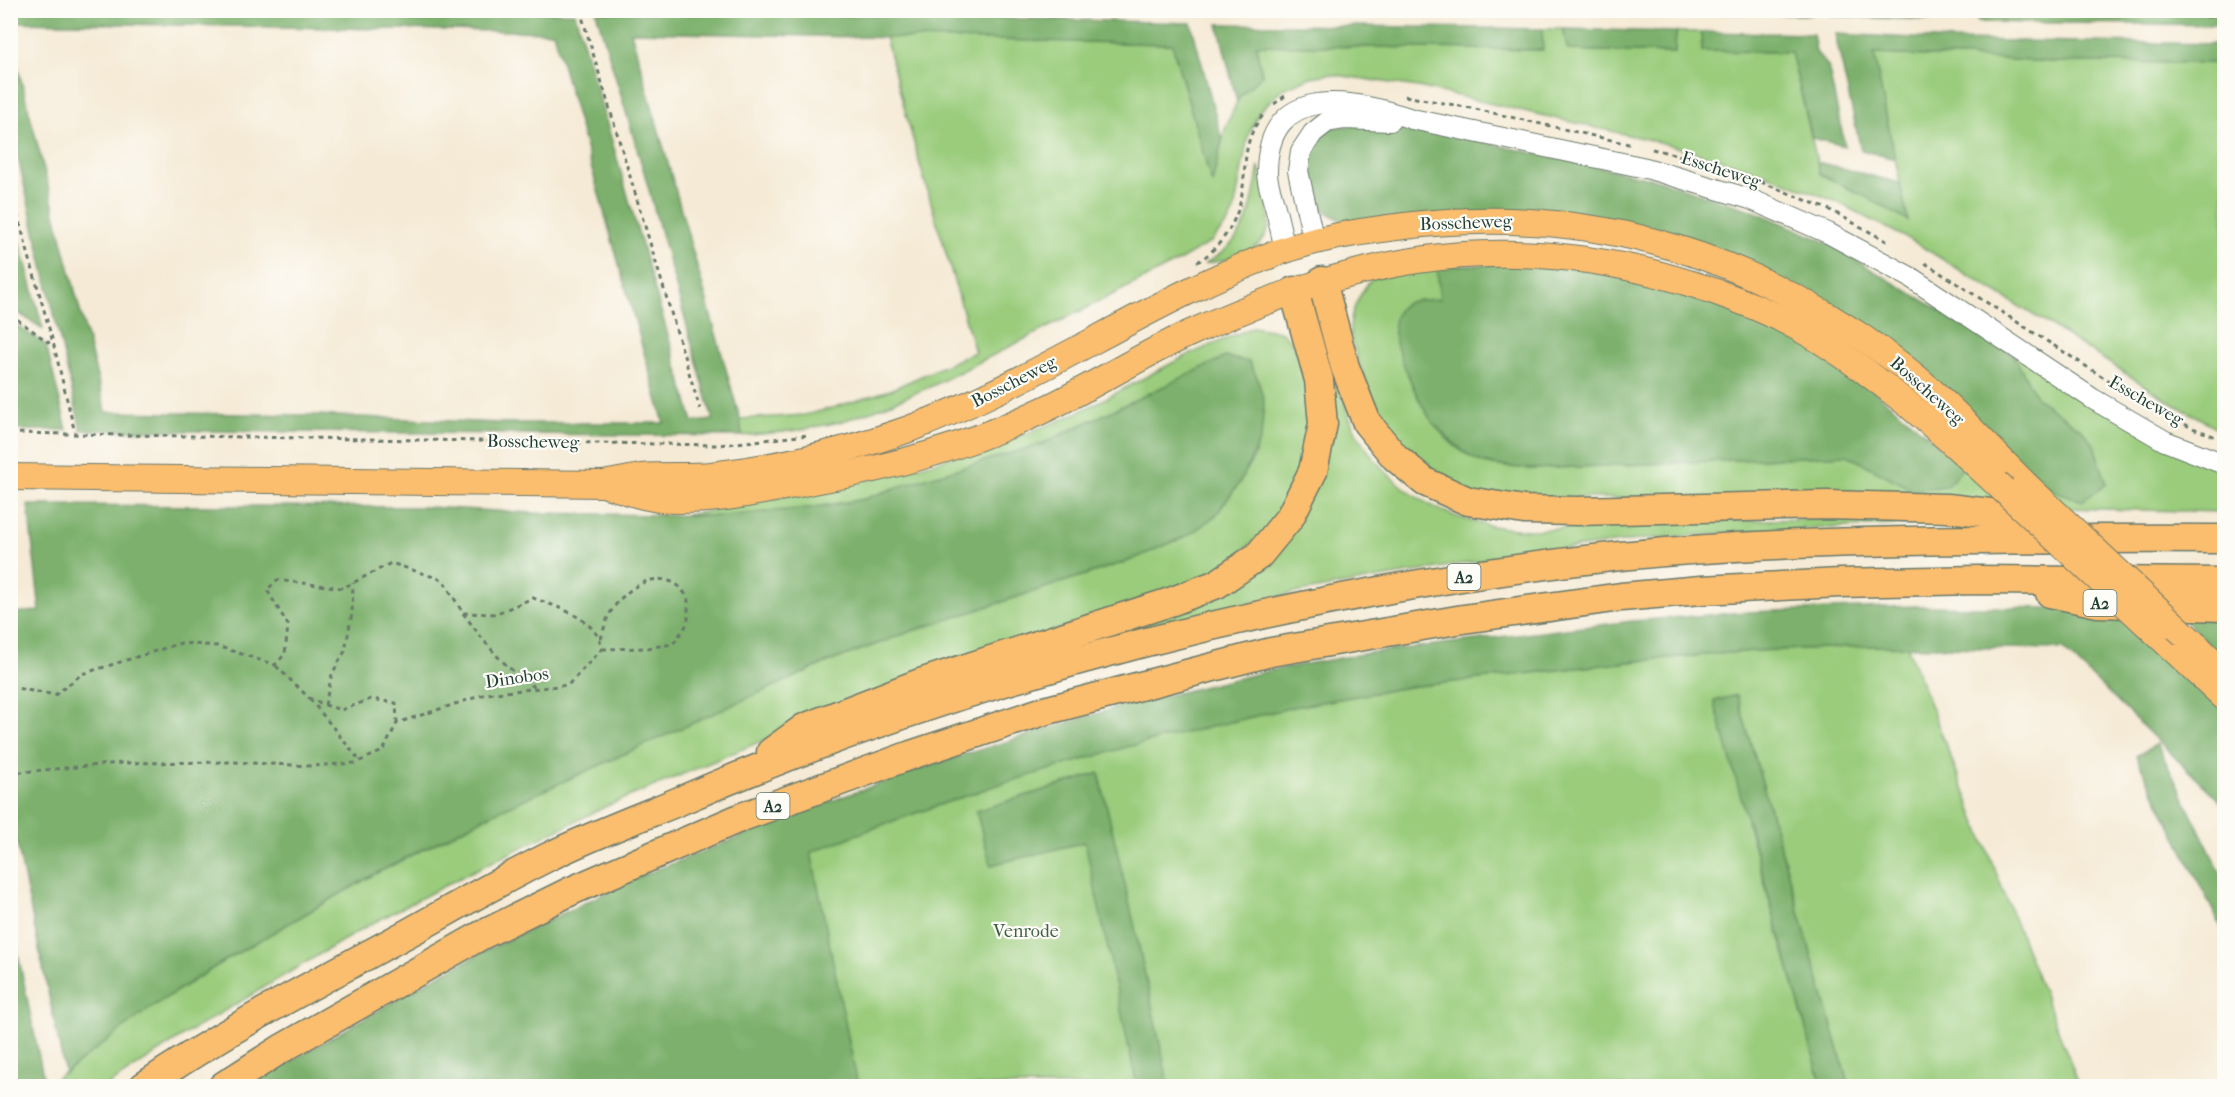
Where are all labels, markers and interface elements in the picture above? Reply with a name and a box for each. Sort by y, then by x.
street label: Esscheweg [1679,147,1764,193]
street label: Bosscheweg [1419,211,1513,235]
street label: Bosscheweg [968,352,1060,412]
street label: Bosscheweg [1886,352,1969,430]
street label: Esscheweg [2105,371,2187,431]
street label: Bosscheweg [487,431,580,453]
road number: A2 [1448,564,1480,590]
road number: A2 [2084,590,2116,616]
street label: Dinobos [484,663,550,693]
road number: A2 [756,793,790,819]
park label: Venrode [992,921,1059,942]

